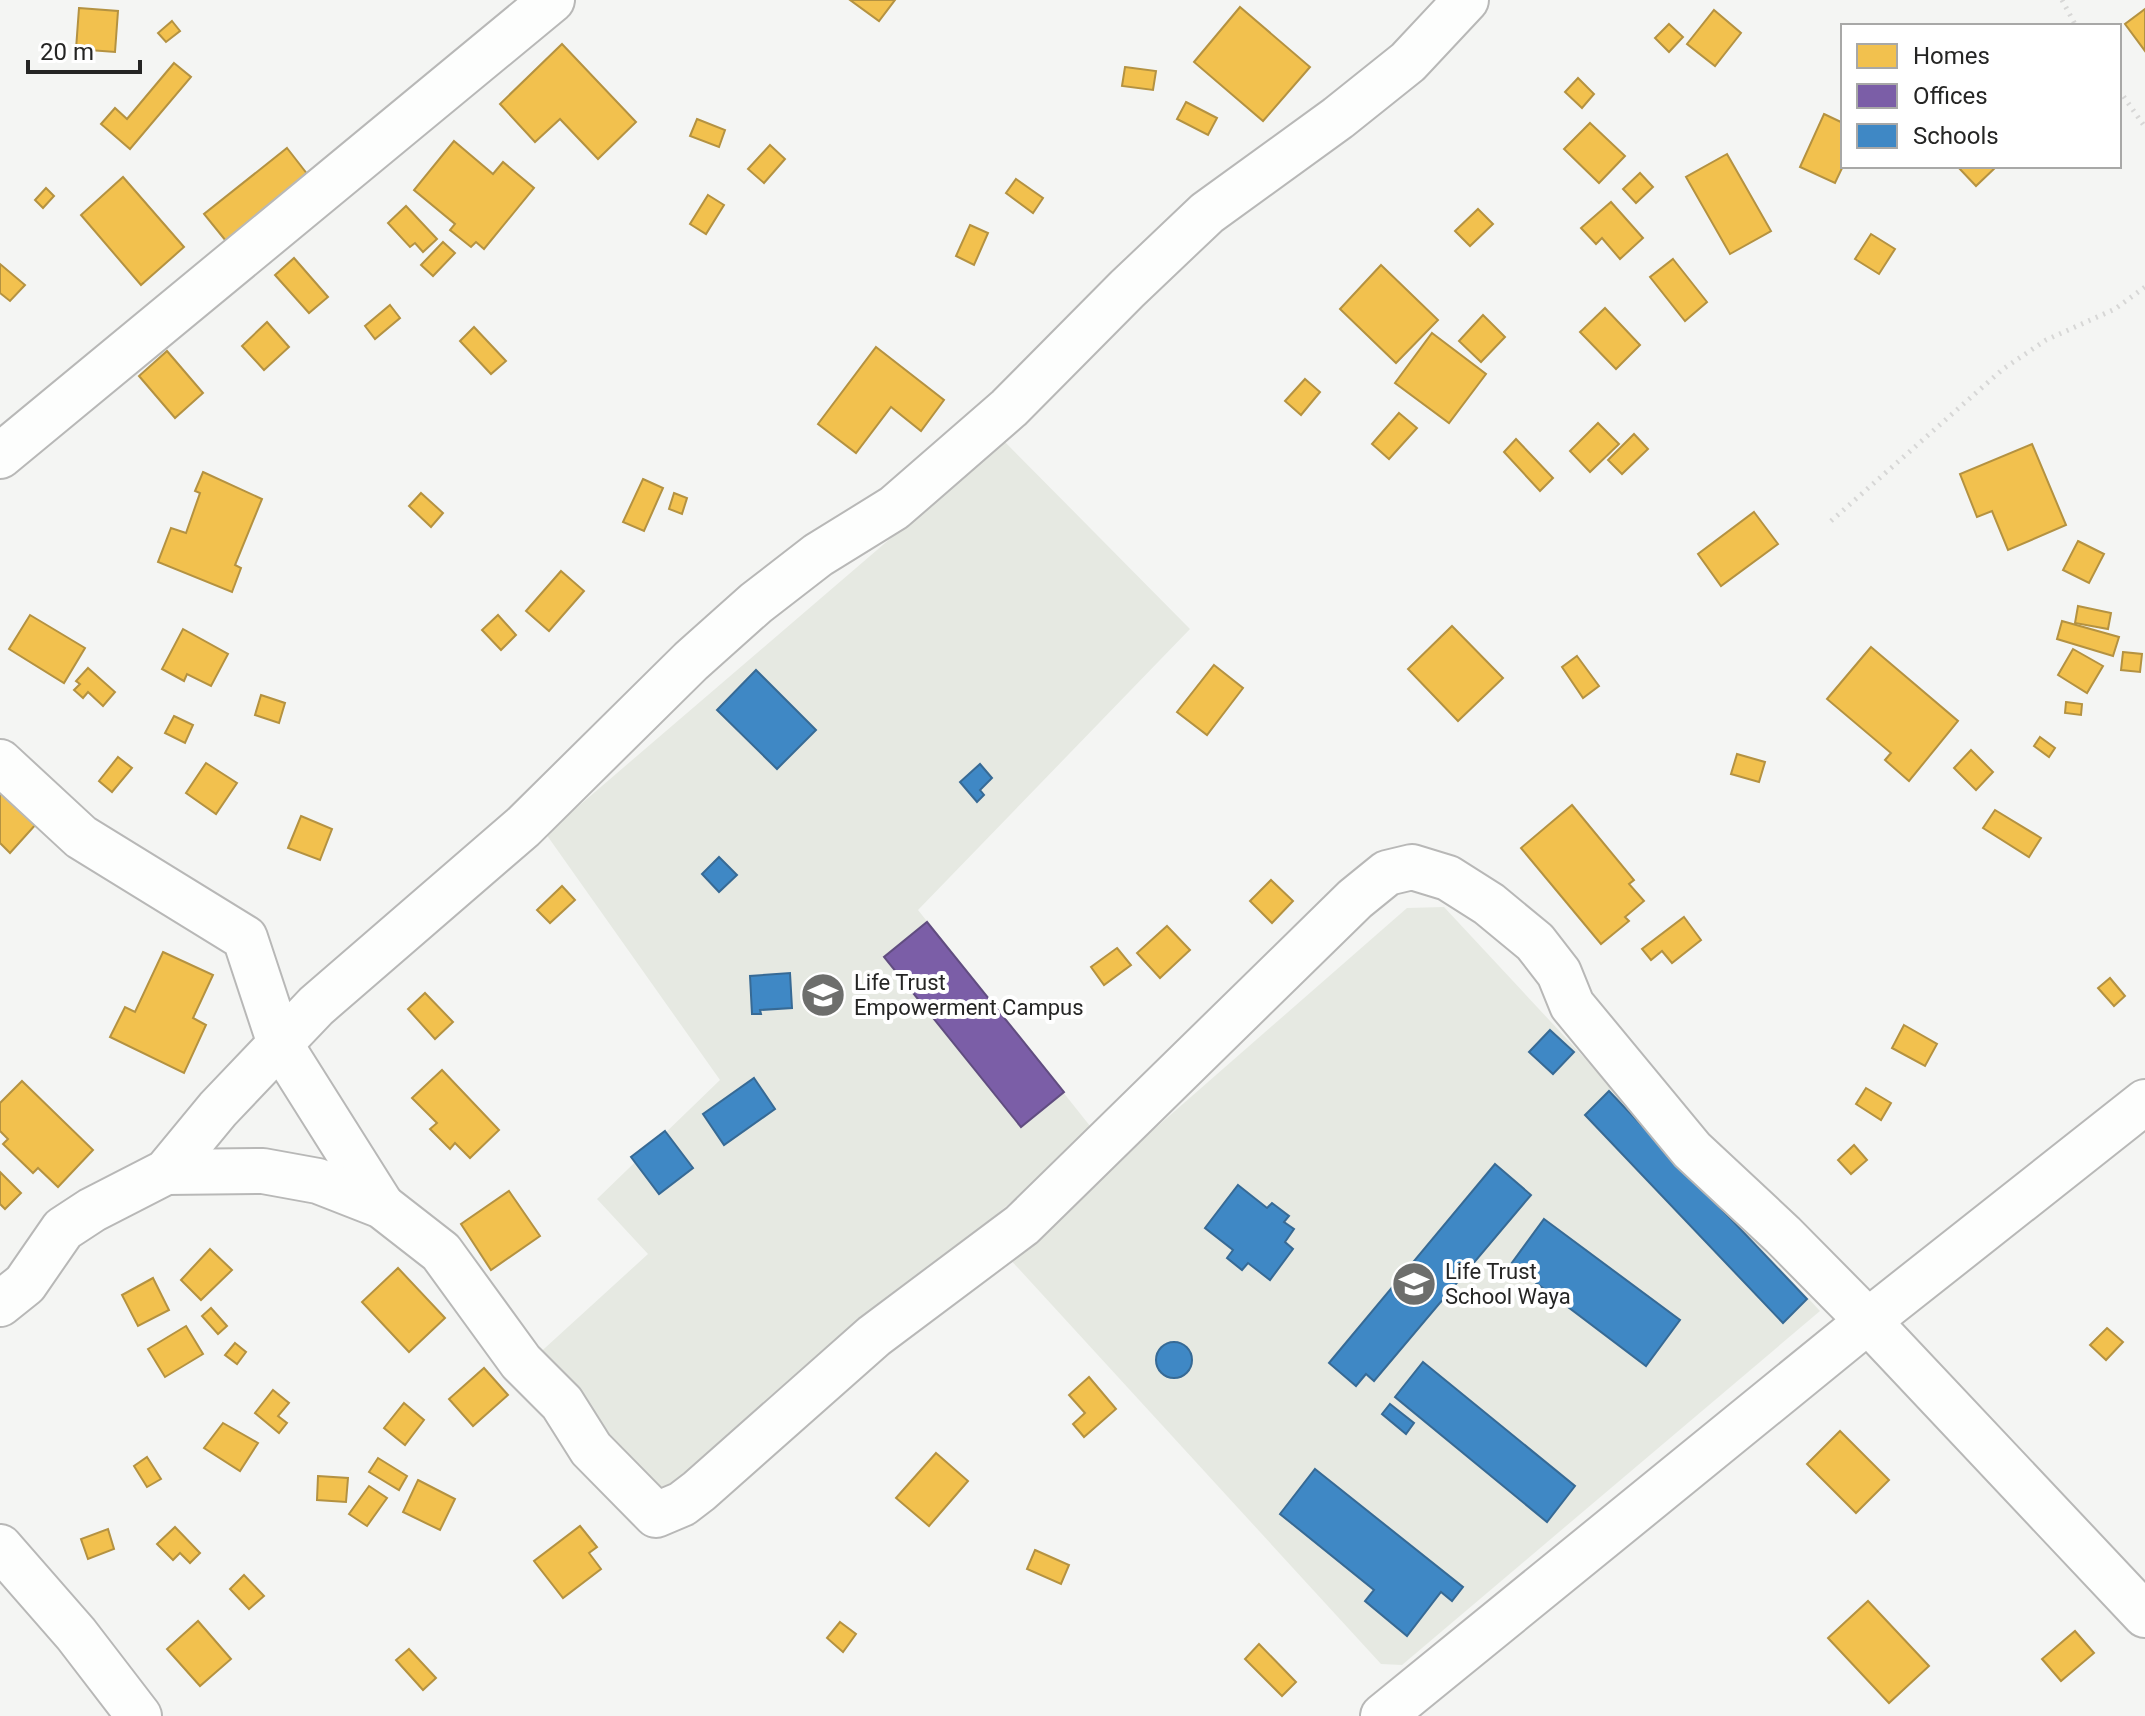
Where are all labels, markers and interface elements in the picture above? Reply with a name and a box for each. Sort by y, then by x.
scale bar [28,24,140,74]
legend [1841,24,2121,168]
text: 20 m [40,38,94,66]
text: Homes [1913,42,1990,70]
text: Offices [1913,82,1988,110]
text: Schools [1913,122,1999,150]
place label: Life Trust Empowerment Campus [854,970,1084,1020]
school or university icon: Life Trust Empowerment Campus [799,971,847,1019]
place label: Life Trust School Waya [1445,1259,1571,1309]
school or university icon: Life Trust School Waya [1390,1260,1438,1308]

